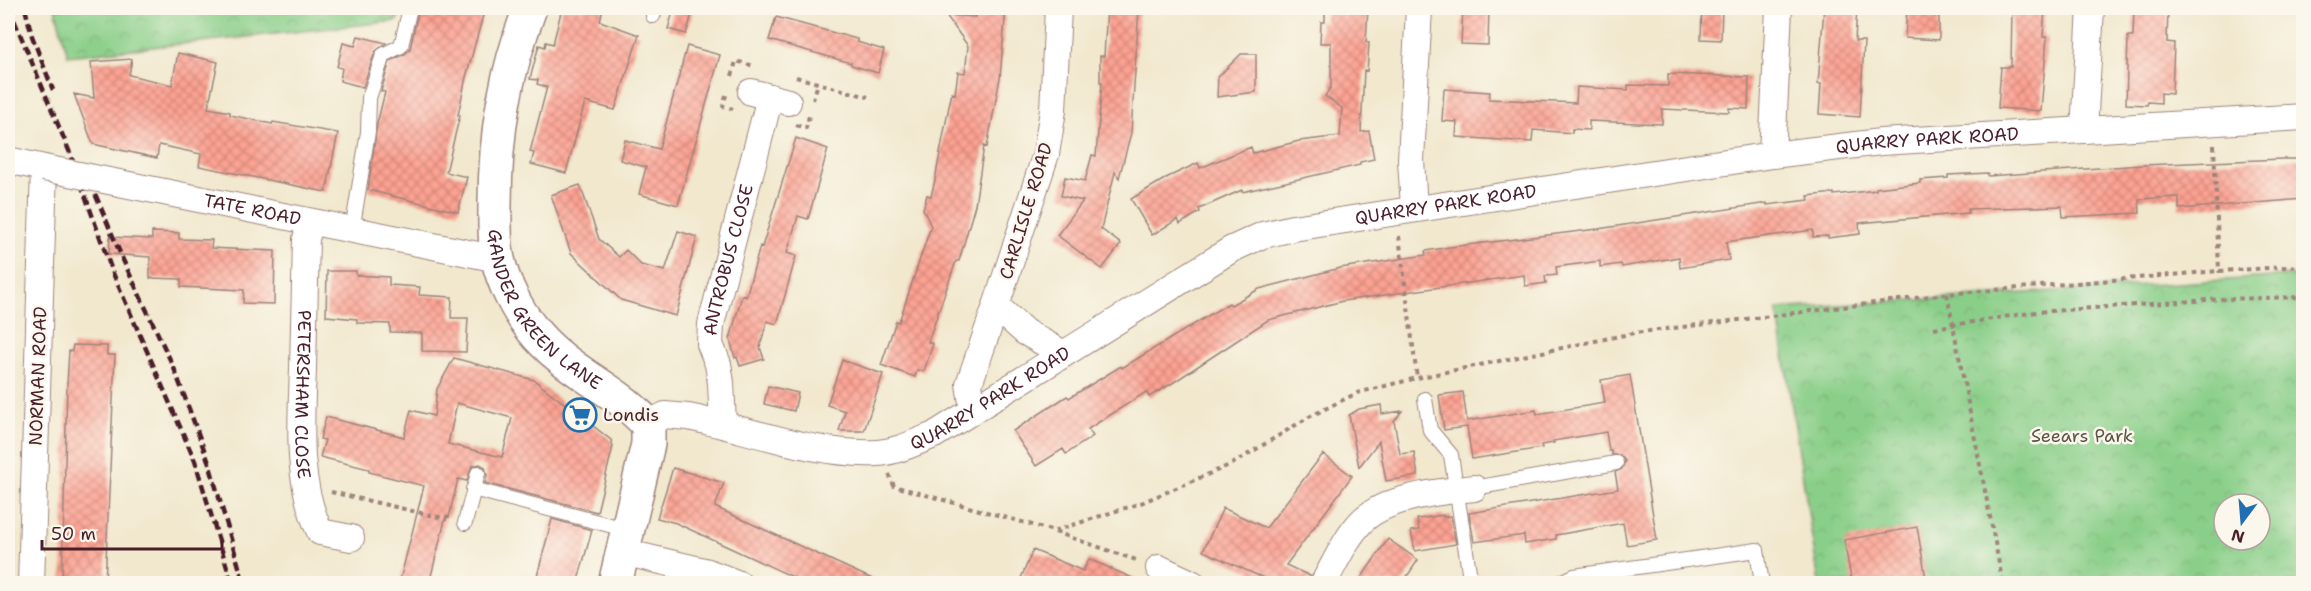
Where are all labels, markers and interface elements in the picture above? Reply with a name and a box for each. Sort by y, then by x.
street label: QUARRY PARK ROAD [1834,122,2020,159]
street label: CARLISLE ROAD [994,140,1058,282]
street label: QUARRY PARK ROAD [1353,179,1538,230]
street label: ANTROBUS CLOSE [698,182,759,336]
street label: TATE ROAD [201,188,303,231]
street label: GANDER GREEN LANE [483,229,607,395]
street label: NORMAN ROAD [24,306,52,446]
street label: PETERSHAM CLOSE [289,310,316,480]
street label: QUARRY PARK ROAD [906,341,1075,456]
supermarket icon: Londis [562,397,598,433]
place label: Londis [603,403,659,427]
park label: Seears Park [2031,424,2133,448]
north arrow [2212,492,2272,552]
scale bar [42,513,222,551]
text: 50 m [51,522,96,546]
text: N [2229,524,2247,548]

